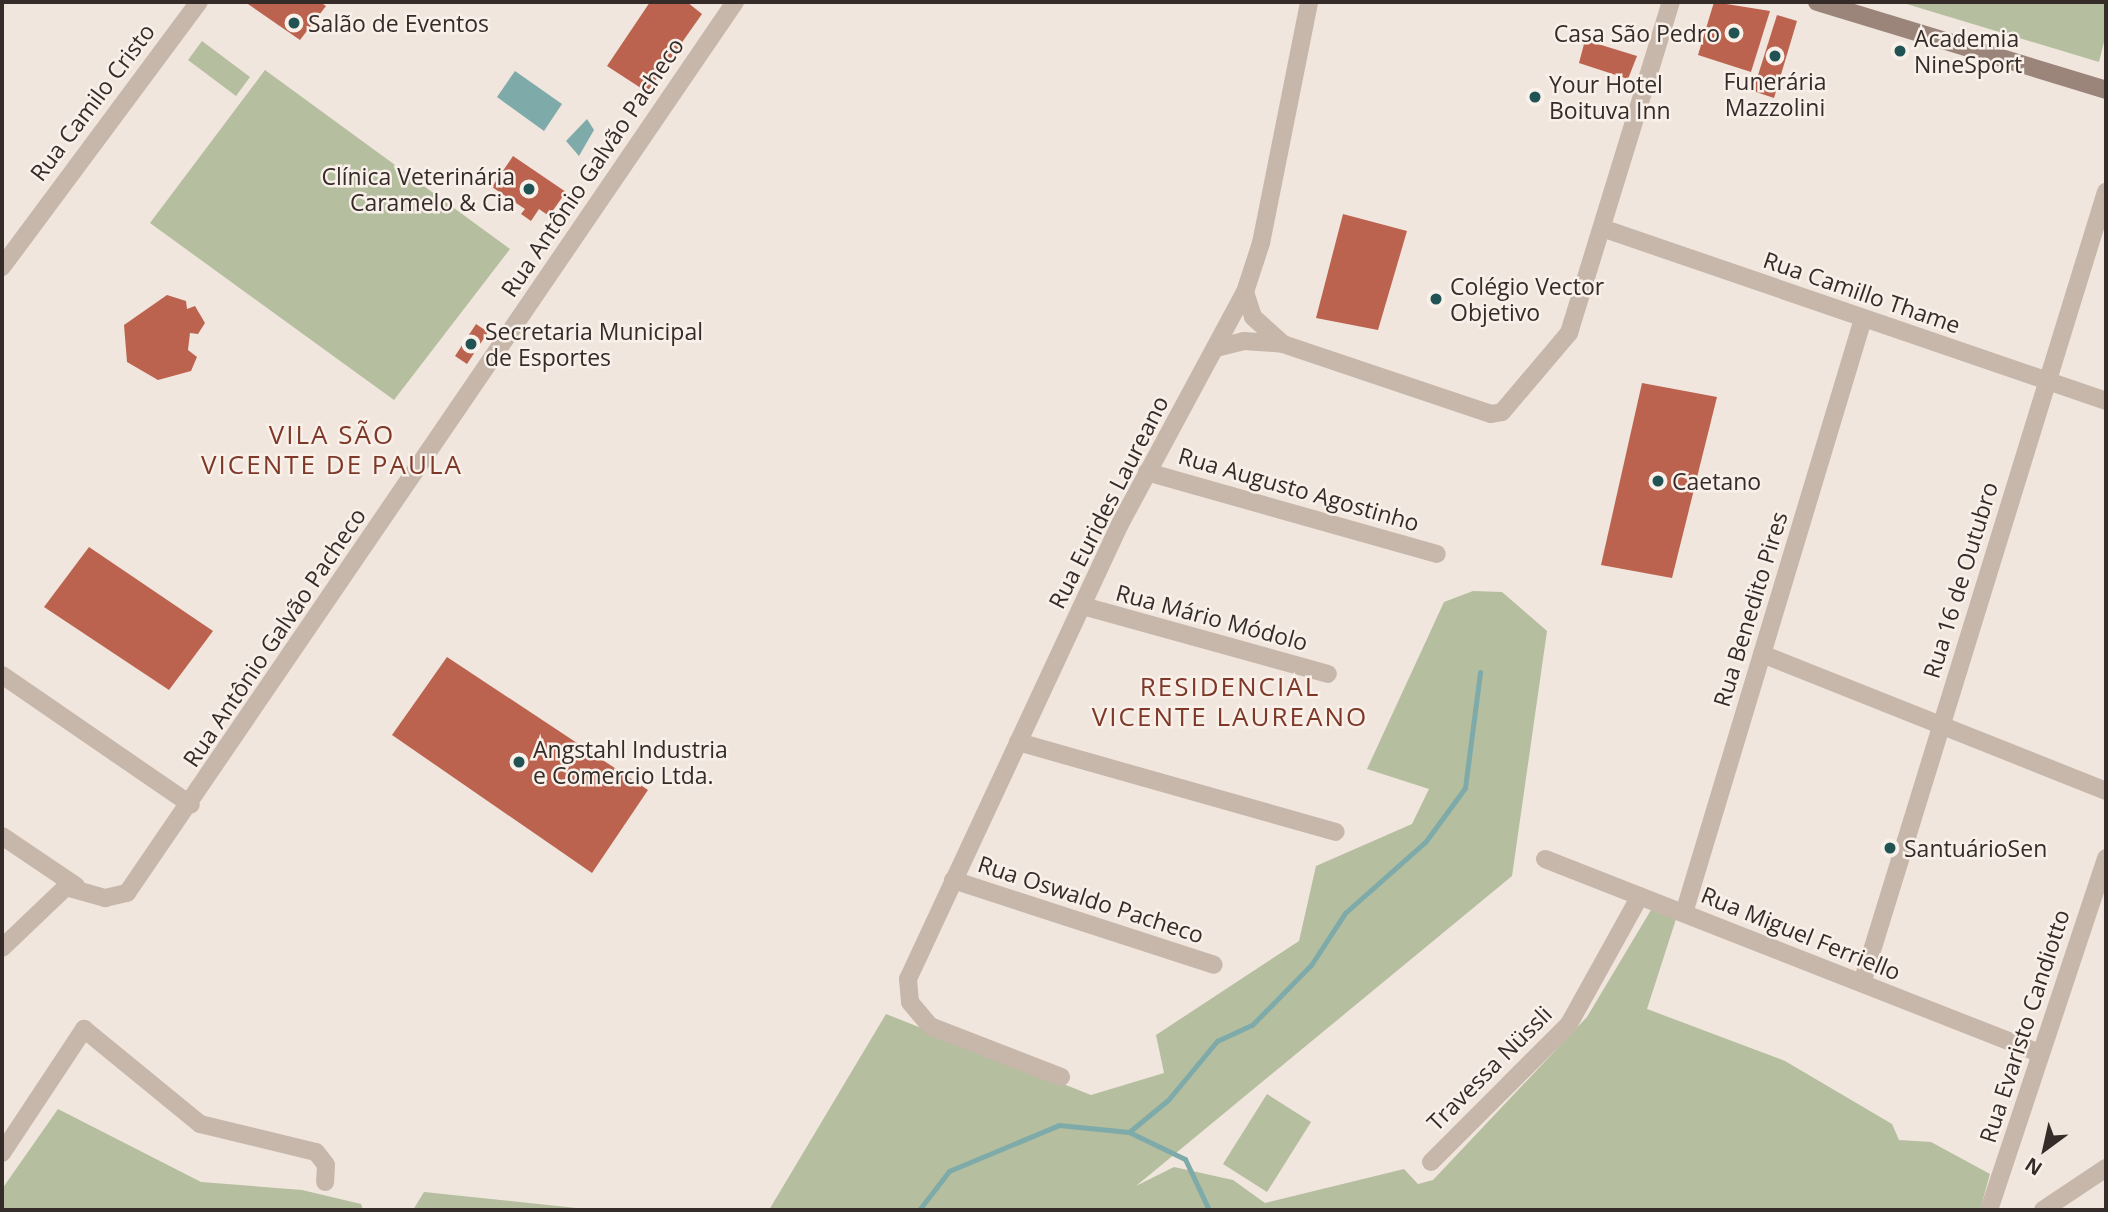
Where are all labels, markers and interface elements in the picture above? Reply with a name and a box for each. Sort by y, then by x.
place label: Salão de Eventos [308,9,489,37]
marker: Salão de Eventos [286,15,302,31]
street label: Rua Camilo Cristo [24,18,160,186]
place label: Casa São Pedro [1554,19,1720,47]
place label: Academia NineSport [1914,24,2022,78]
marker: Casa São Pedro [1726,25,1742,41]
street label: Rua Antônio Galvão Pacheco [495,32,689,302]
marker: Academia NineSport [1892,43,1908,59]
marker: Funerária Mazzolini [1767,48,1783,64]
place label: Funerária Mazzolini [1723,67,1827,121]
place label: Your Hotel Boituva Inn [1549,70,1671,124]
marker: Your Hotel Boituva Inn [1527,89,1543,105]
place label: Clínica Veterinária Caramelo & Cia [321,162,515,216]
marker: Clínica Veterinária Caramelo & Cia [521,181,537,197]
street label: Rua Camillo Thame [1760,245,1964,339]
place label: Colégio Vector Objetivo [1450,272,1604,326]
marker: Colégio Vector Objetivo [1428,291,1444,307]
place label: Secretaria Municipal de Esportes [485,317,703,371]
marker: Secretaria Municipal de Esportes [463,336,479,352]
street label: Rua Eurides Laureano [1042,391,1174,613]
district label: VILA SÃO VICENTE DE PAULA [203,419,461,480]
street label: Rua Augusto Agostinho [1175,441,1423,537]
place label: Caetano [1672,467,1761,495]
marker: Caetano [1650,473,1666,489]
street label: Rua 16 de Outubro [1917,478,2003,682]
street label: Rua Antônio Galvão Pacheco [177,502,371,772]
street label: Rua Benedito Pires [1707,508,1793,710]
street label: Rua Mário Módolo [1113,578,1311,656]
district label: RESIDENCIAL VICENTE LAUREANO [1094,671,1366,732]
place label: Angstahl Industria e Comercio Ltda. [533,735,728,789]
marker: Angstahl Industria e Comercio Ltda. [511,754,527,770]
place label: SantuárioSen [1904,834,2047,862]
marker: SantuárioSen [1882,840,1898,856]
street label: Rua Oswaldo Pacheco [975,849,1207,949]
street label: Rua Miguel Ferriello [1697,880,1905,986]
street label: Rua Evaristo Candiotto [1973,906,2075,1146]
street label: Travessa Nüssli [1421,1000,1557,1136]
north arrow [2010,1114,2080,1184]
text: N [2020,1152,2047,1182]

